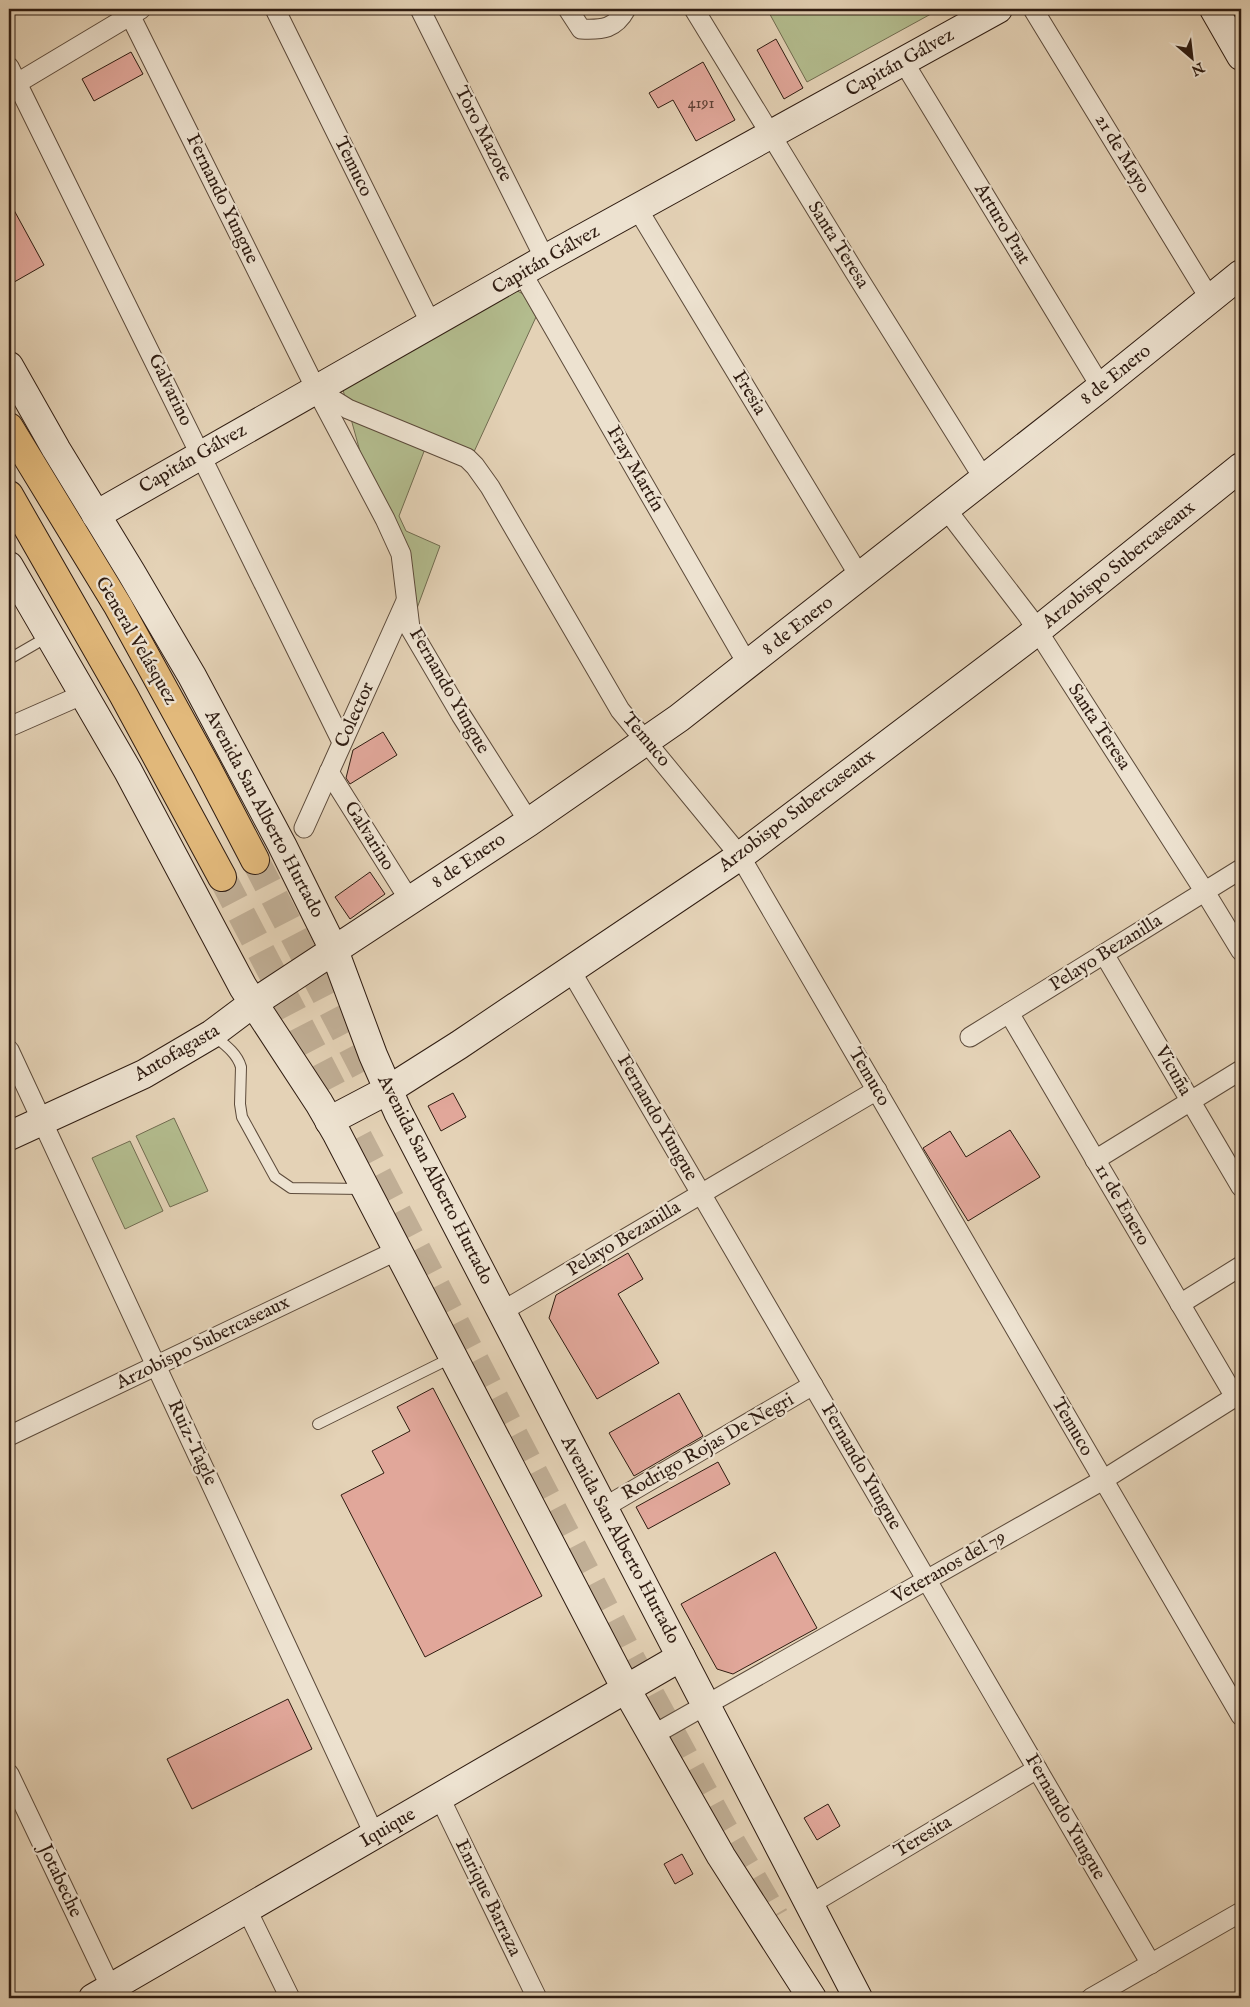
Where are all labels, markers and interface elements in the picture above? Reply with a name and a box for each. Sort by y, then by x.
street label: Capitán Gálvez [842,23,959,103]
north arrow [1168,32,1218,82]
text: N [1188,57,1208,79]
street label: Toro Mazote [449,82,517,186]
house number: 4191 [688,94,714,114]
street label: 21 de Mayo [1089,110,1155,198]
street label: Fernando Yungue [180,130,264,268]
street label: Temuco [328,133,378,201]
street label: Arturo Prat [968,178,1036,269]
street label: Santa Teresa [802,197,875,294]
street label: Capitán Gálvez [488,219,604,300]
street label: 8 de Enero [1076,339,1156,411]
street label: Galvarino [142,350,198,430]
street label: Fresia [726,366,772,420]
street label: Capitán Gálvez [135,418,251,499]
street label: Fray Martín [601,422,669,516]
street label: Arzobispo Subercaseaux [1037,496,1200,635]
street label: General Velásquez [90,573,183,710]
street label: 8 de Enero [758,591,838,661]
street label: Fernando Yungue [403,624,495,759]
street label: Colector [330,678,380,752]
street label: Santa Teresa [1062,679,1136,775]
street label: Avenida San Alberto Hurtado [198,705,329,922]
street label: Temuco [616,708,676,772]
street label: Arzobispo Subercaseaux [713,744,880,878]
street label: Galvarino [338,797,400,875]
street label: 8 de Enero [428,828,510,894]
street label: Pelayo Bezanilla [1045,908,1167,997]
street label: Antofagasta [129,1019,225,1088]
street label: Vicuña [1149,1041,1197,1101]
street label: Temuco [843,1043,895,1111]
street label: Fernando Yungue [611,1051,703,1186]
street label: Avenida San Alberto Hurtado [371,1070,498,1289]
street label: 11 de Enero [1089,1160,1155,1250]
street label: Pelayo Bezanilla [563,1195,686,1282]
street label: Arzobispo Subercaseaux [111,1291,294,1396]
street label: Rodrigo Rojas De Negri [618,1388,798,1506]
street label: Temuco [1046,1393,1098,1461]
street label: Ruiz-Tagle [162,1396,222,1490]
street label: Fernando Yungue [815,1400,907,1535]
street label: Avenida San Alberto Hurtado [554,1431,685,1648]
street label: Veteranos del 79 [887,1525,1010,1610]
street label: Fernando Yungue [1019,1750,1111,1885]
street label: Iquique [356,1802,420,1853]
street label: Teresita [890,1810,957,1864]
street label: Enrique Barraza [449,1836,527,1961]
street label: Jotabeche [32,1839,87,1922]

